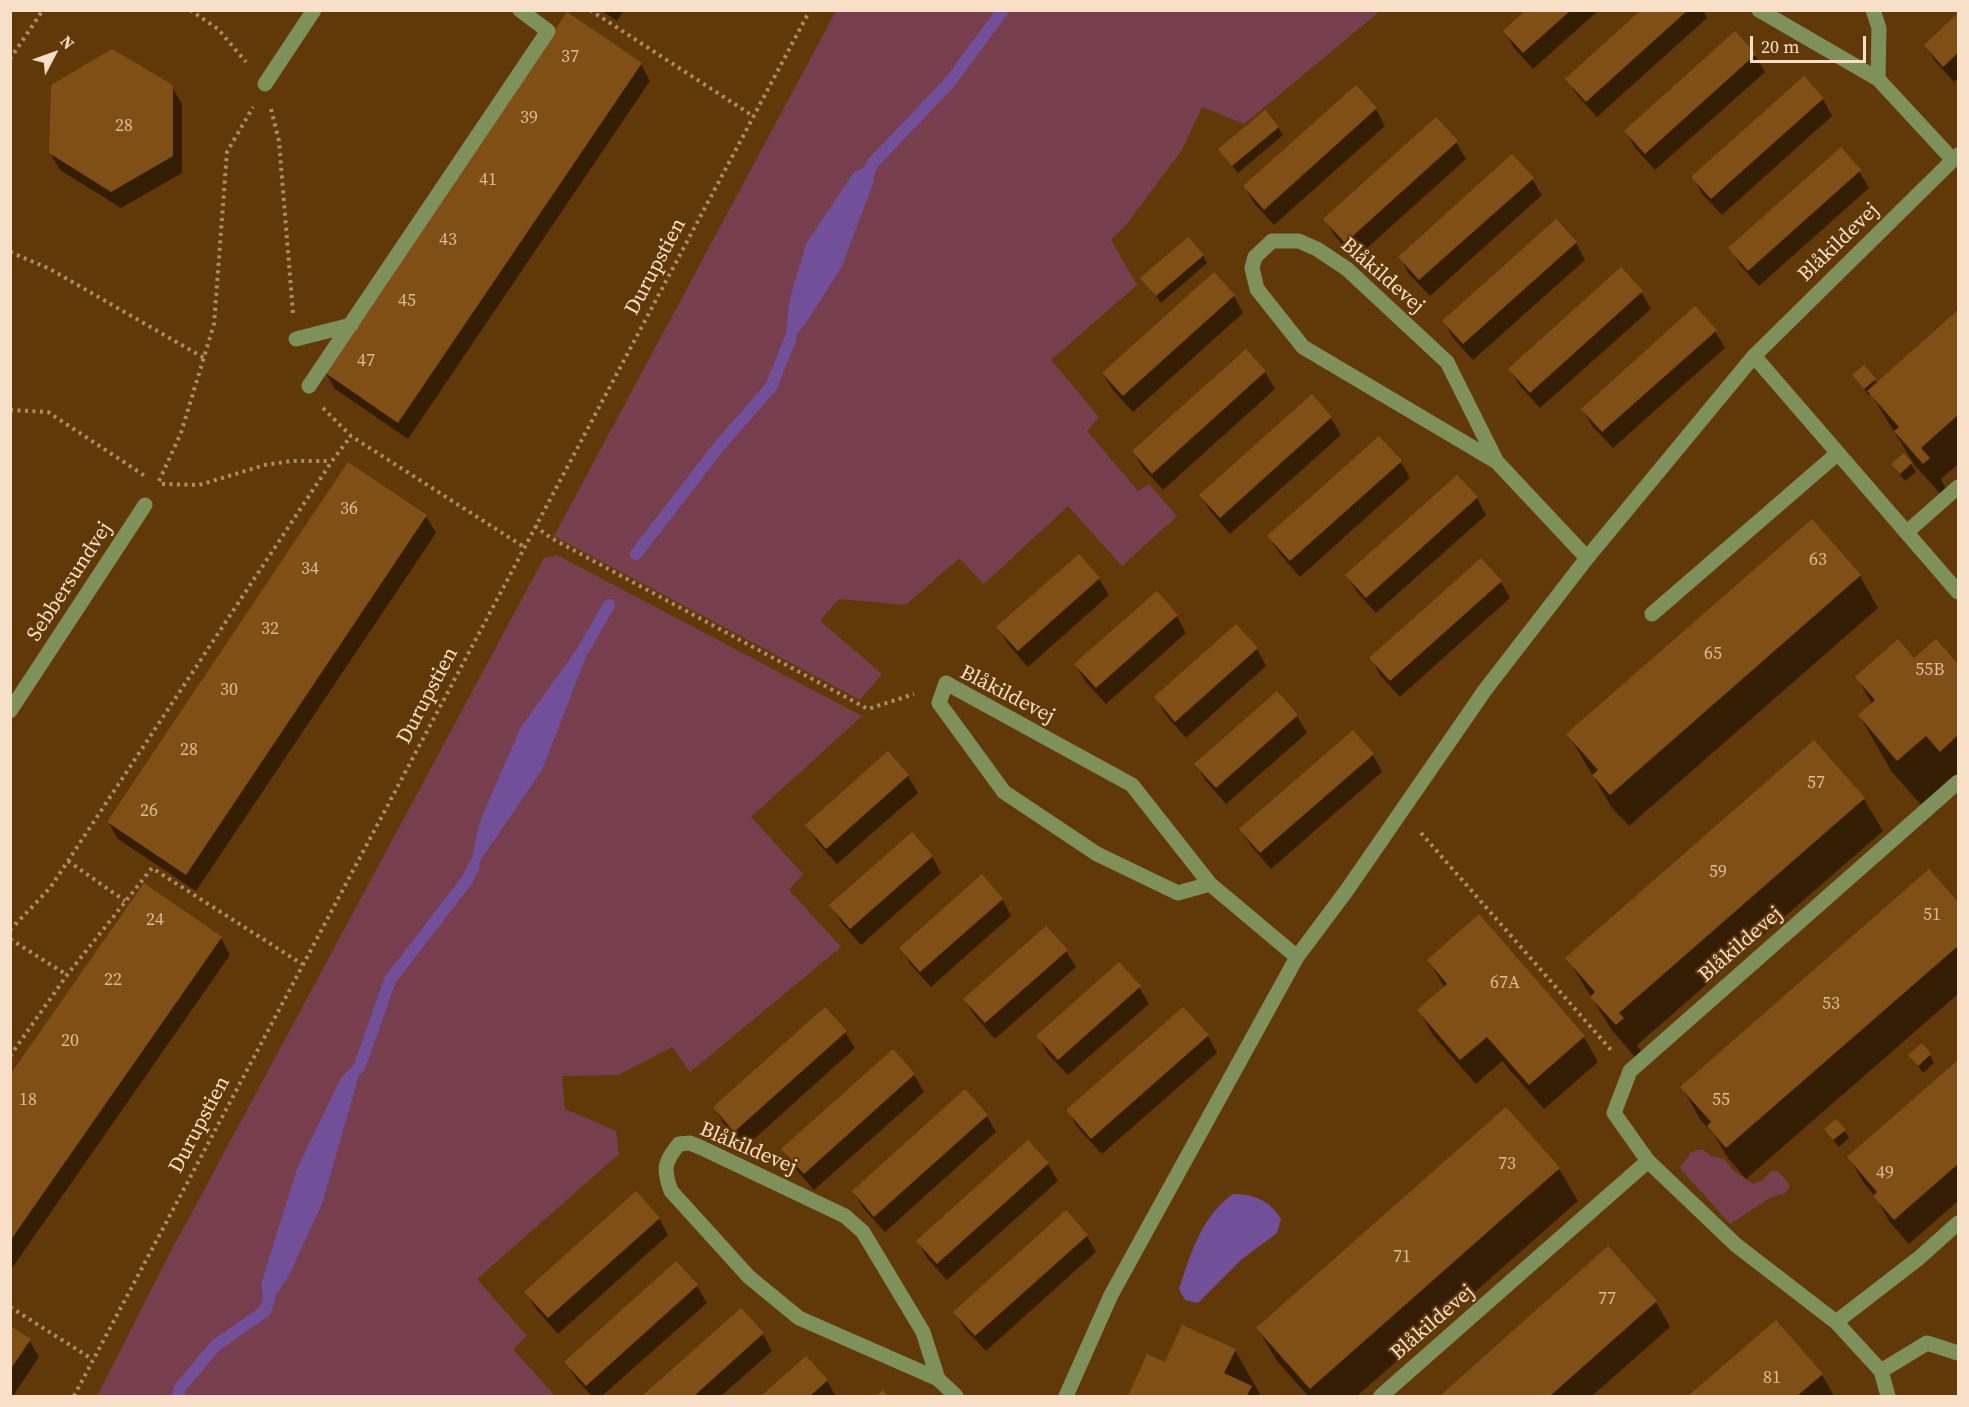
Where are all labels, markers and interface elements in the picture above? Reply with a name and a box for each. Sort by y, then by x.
north arrow [24,24,84,84]
scale bar [1753,24,1868,62]
text: N [55,31,80,54]
text: 20 m [1761,34,1799,59]
house number: 37 [561,46,579,68]
house number: 39 [520,107,538,129]
house number: 28 [115,115,133,137]
house number: 41 [479,169,497,191]
street label: Blåkildevej [1793,198,1885,288]
street label: Durupstien [620,214,692,320]
house number: 43 [439,229,457,251]
street label: Blåkildevej [1335,233,1429,319]
house number: 45 [398,290,416,312]
house number: 47 [357,350,375,372]
house number: 36 [340,498,358,520]
street label: Sebbersundvej [22,518,118,646]
house number: 63 [1809,549,1827,571]
house number: 34 [301,558,319,580]
house number: 32 [261,618,279,640]
street label: Durupstien [392,643,464,749]
house number: 65 [1704,643,1722,665]
house number: 55B [1915,659,1945,681]
street label: Blåkildevej [955,660,1059,730]
house number: 30 [220,679,238,701]
house number: 28 [180,739,198,761]
house number: 57 [1807,772,1825,794]
house number: 26 [140,800,158,822]
house number: 59 [1709,861,1727,883]
street label: Blåkildevej [1694,902,1788,988]
house number: 51 [1923,904,1941,926]
house number: 24 [146,909,164,931]
house number: 22 [104,969,122,991]
house number: 67A [1490,972,1520,994]
house number: 53 [1822,993,1840,1015]
house number: 20 [61,1030,79,1052]
street label: Durupstien [164,1072,236,1178]
house number: 18 [19,1089,37,1111]
house number: 55 [1712,1089,1730,1111]
street label: Blåkildevej [696,1117,800,1181]
house number: 73 [1498,1153,1516,1175]
house number: 49 [1876,1162,1894,1184]
house number: 71 [1393,1246,1411,1268]
street label: Blåkildevej [1386,1280,1480,1366]
house number: 77 [1598,1288,1616,1310]
house number: 81 [1763,1367,1781,1389]

